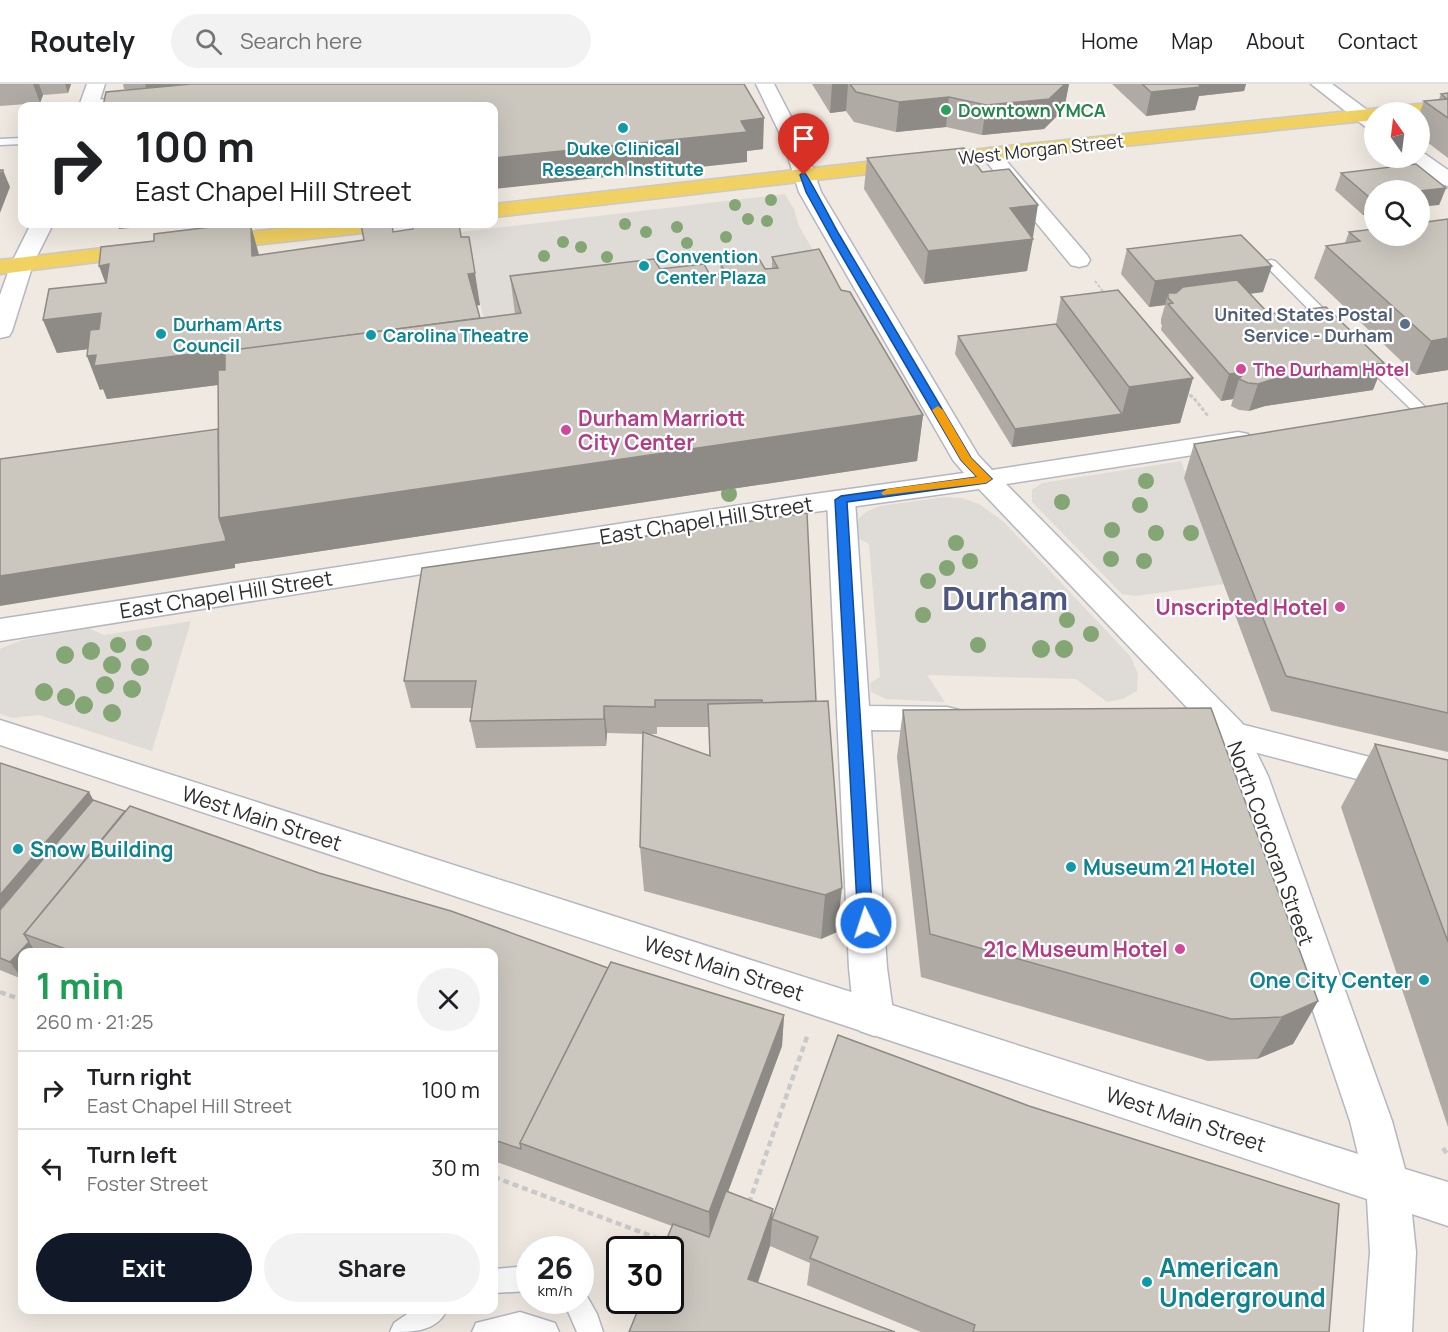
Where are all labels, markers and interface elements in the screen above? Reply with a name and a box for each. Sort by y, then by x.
search box [171,14,591,68]
text: Routely [30,22,135,60]
icon: search [192,25,225,58]
text: Search here [240,26,362,56]
text: Home [1081,27,1138,55]
text: Map [1171,27,1213,55]
text: About [1246,27,1305,55]
text: Contact [1338,27,1418,55]
place label: Downtown YMCA [958,98,1106,122]
north arrow [1364,102,1430,168]
map controls [1364,102,1430,246]
marker: Downtown YMCA [939,103,953,117]
pin [778,113,829,175]
text: 100 m [135,117,255,175]
marker: Duke Clinical Research Institute [616,121,630,135]
icon: arrive [787,122,820,155]
icon: right [36,126,114,204]
street label: West Morgan Street [957,128,1125,170]
place label: Duke Clinical Research Institute [542,136,704,181]
text: East Chapel Hill Street [135,172,412,209]
button: search [1364,180,1430,246]
place label: Convention Center Plaza [656,244,766,289]
marker: Convention Center Plaza [637,259,651,273]
place label: United States Postal Service - Durham [1214,302,1393,347]
place label: Durham Arts Council [173,312,283,357]
marker: United States Postal Service - Durham [1398,317,1412,331]
place label: Carolina Theatre [383,323,529,347]
marker: Durham Arts Council [154,327,168,341]
marker: Carolina Theatre [364,328,378,342]
place label: The Durham Hotel [1253,357,1409,381]
marker: The Durham Hotel [1234,362,1248,376]
place label: Durham Marriott City Center [578,404,745,456]
marker: Durham Marriott City Center [559,423,573,437]
street label: East Chapel Hill Street [598,489,814,551]
street label: East Chapel Hill Street [118,563,334,625]
district label: Durham [942,575,1068,620]
place label: Unscripted Hotel [1156,593,1328,621]
marker: Unscripted Hotel [1333,600,1347,614]
street label: North Corcoran Street [1221,737,1321,949]
street label: West Main Street [178,779,346,857]
place label: Snow Building [30,835,173,863]
marker: Snow Building [11,842,25,856]
place label: Museum 21 Hotel [1083,853,1255,881]
marker: Museum 21 Hotel [1064,860,1078,874]
position arrow [834,891,898,955]
street label: West Main Street [640,929,808,1007]
place label: 21c Museum Hotel [984,935,1168,963]
marker: 21c Museum Hotel [1173,942,1187,956]
text: 1 min [36,961,124,1010]
place label: One City Center [1250,966,1412,994]
button: close [417,968,480,1031]
marker: One City Center [1417,973,1431,987]
text: 260 m · 21:25 [36,1008,154,1035]
text: Turn right [87,1062,192,1092]
icon: right [36,1074,69,1107]
text: 100 m [422,1075,480,1105]
street label: West Main Street [1102,1080,1270,1158]
text: East Chapel Hill Street [87,1092,292,1119]
text: Turn left [87,1140,177,1170]
icon: left [36,1152,69,1185]
text: 30 m [431,1153,480,1183]
text: Foster Street [87,1170,208,1197]
button: Exit [36,1233,252,1302]
button: Share [264,1233,480,1302]
speed limit sign: 30 [606,1236,684,1314]
text: 26 [537,1247,573,1288]
place label: American Underground [1159,1249,1326,1315]
marker: American Underground [1140,1275,1154,1289]
text: km/h [538,1280,572,1301]

